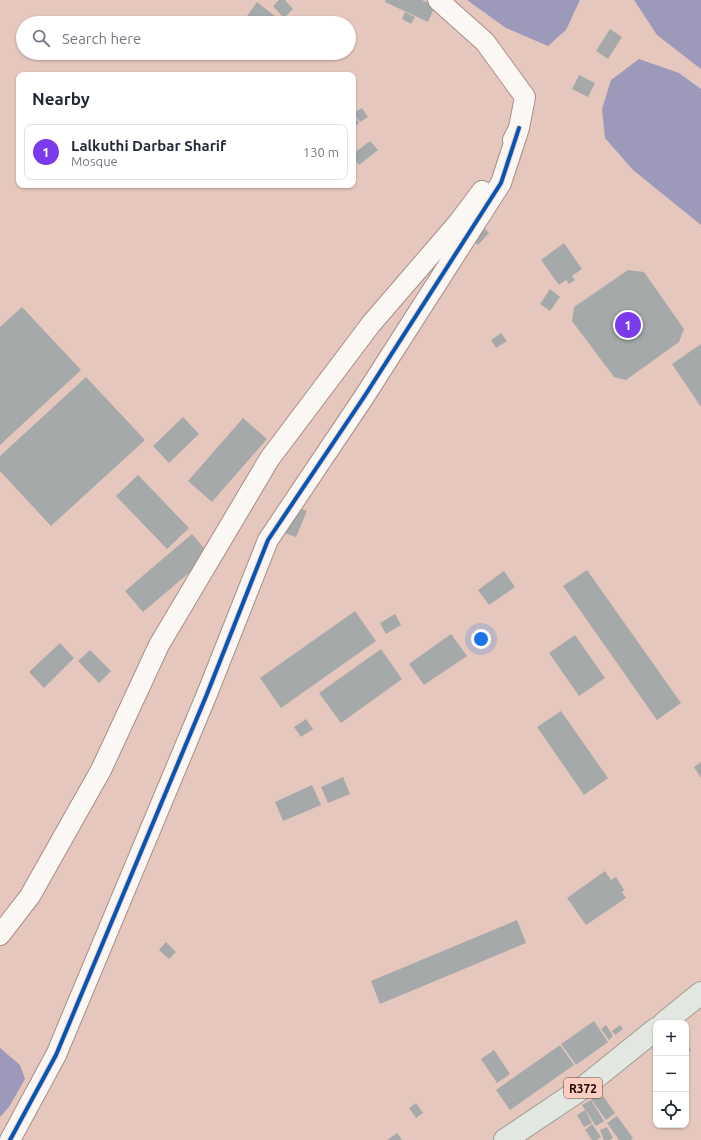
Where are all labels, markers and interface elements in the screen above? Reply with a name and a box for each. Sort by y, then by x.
search box [16,16,356,60]
icon: search [30,27,52,49]
text: Search here [62,30,141,47]
text: Nearby [32,89,90,108]
text: Lalkuthi Darbar Sharif [71,137,226,154]
text: 1 [42,145,50,159]
text: 130 m [303,145,339,159]
text: Mosque [71,154,118,168]
pin: 1 [615,310,641,340]
your location [471,629,491,649]
map controls [653,1020,689,1128]
button: + [653,1020,689,1056]
button: − [653,1056,689,1092]
road number: R372 [564,1078,602,1098]
button: locate [653,1092,689,1128]

